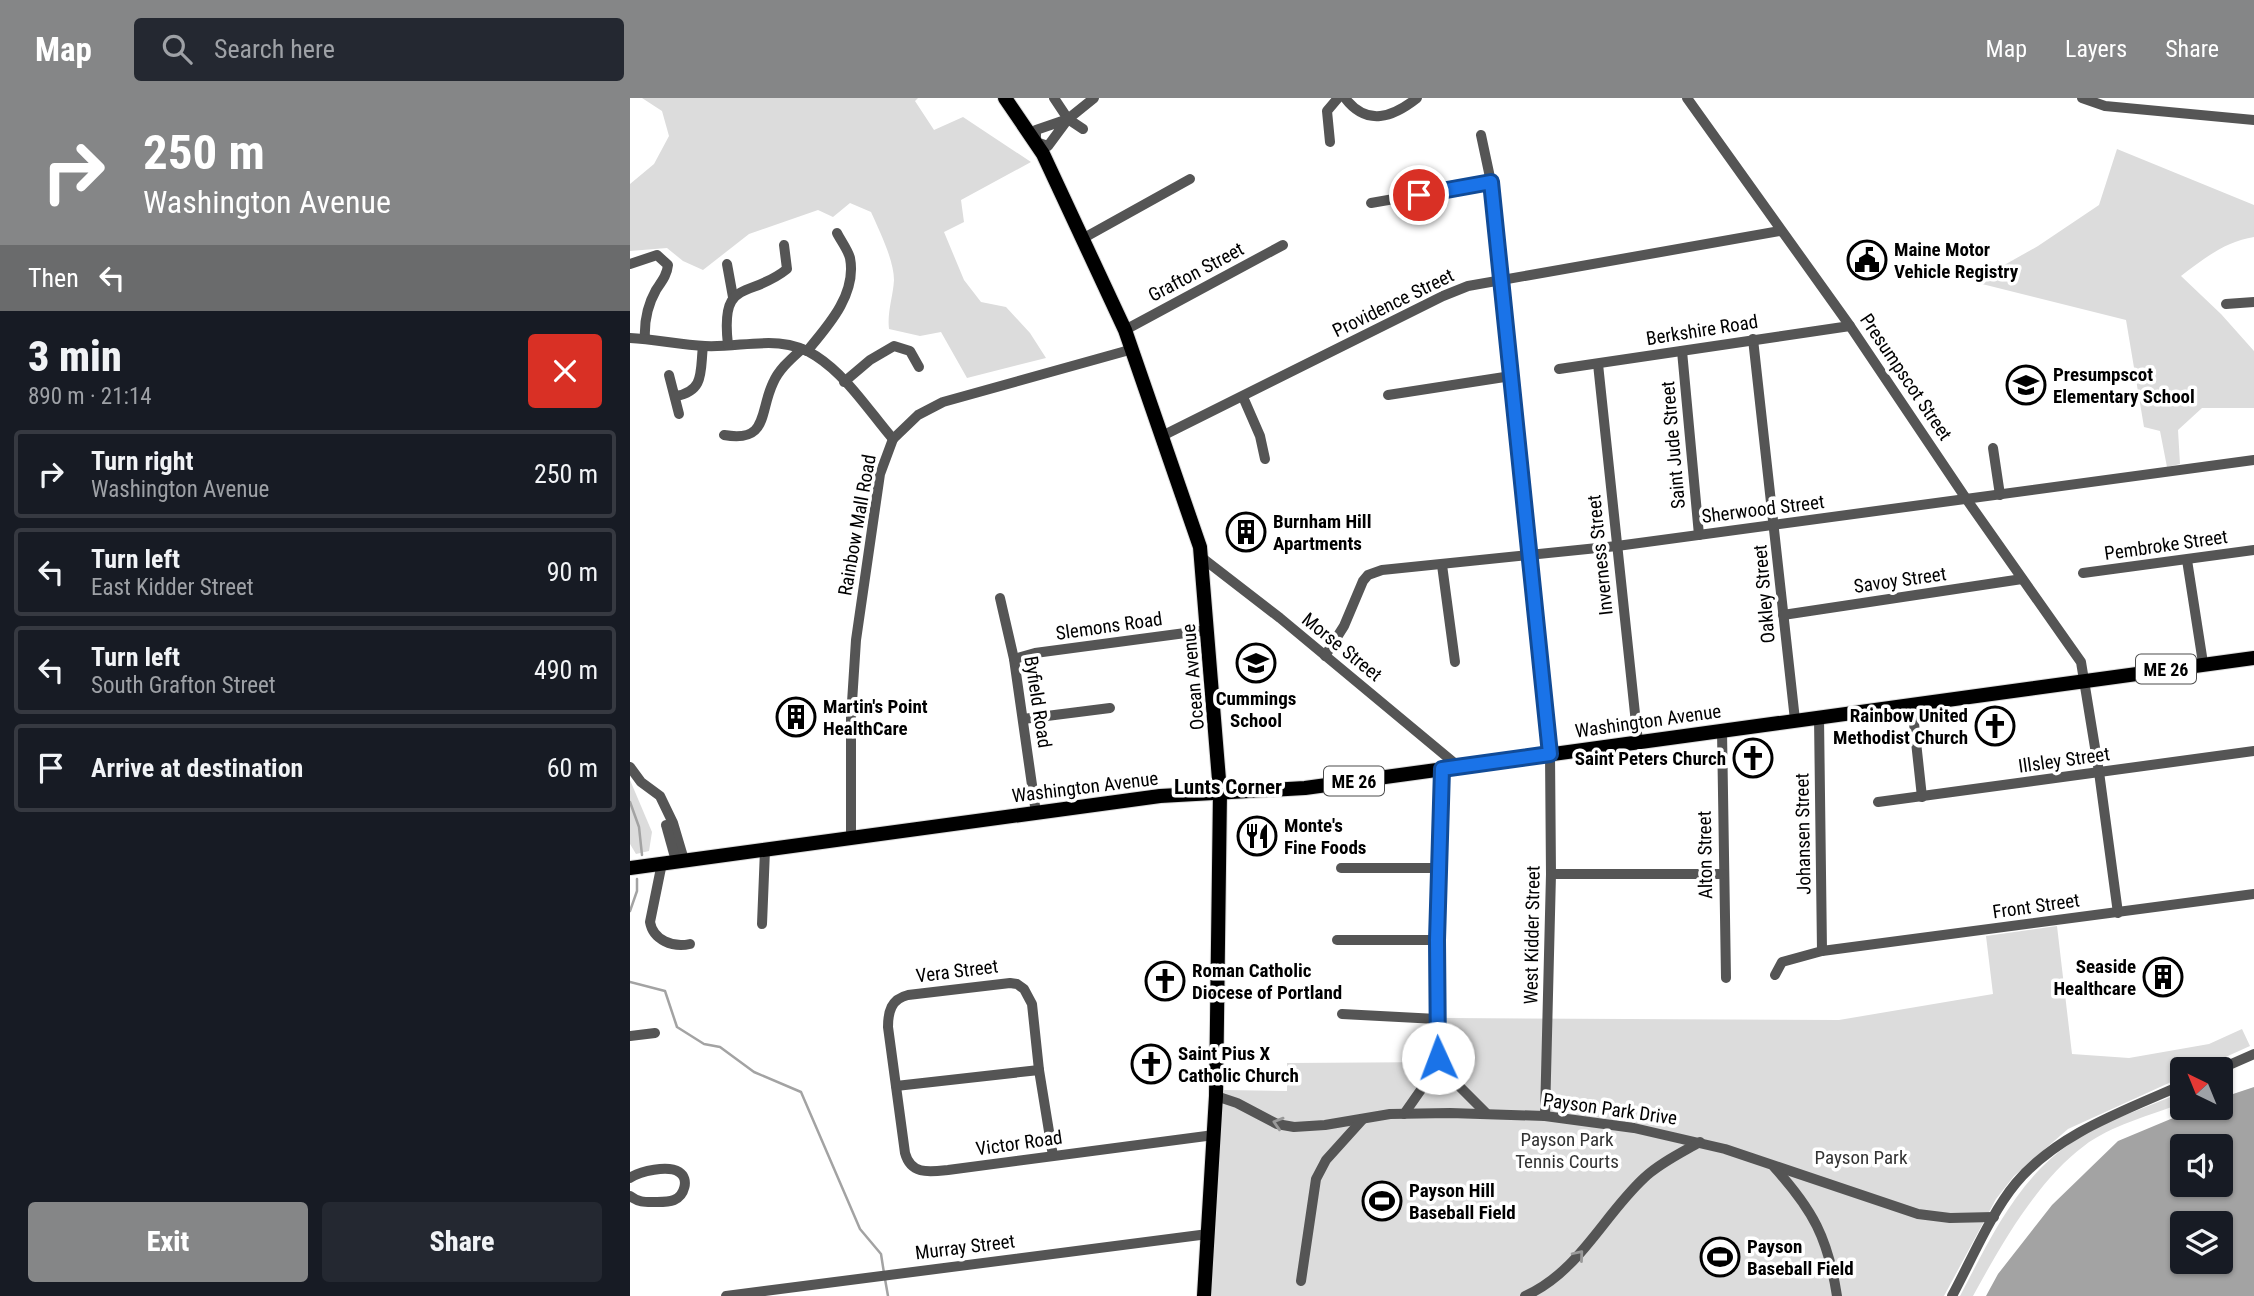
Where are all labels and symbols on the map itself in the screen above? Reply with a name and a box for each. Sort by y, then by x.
pin [1389,165,1449,225]
street label: Grafton Street [1144,237,1248,307]
place label: Maine Motor Vehicle Registry [1894,238,2019,283]
public building icon: Maine Motor Vehicle Registry [1846,239,1888,281]
street label: Providence Street [1329,264,1457,342]
street label: Presumpscot Street [1855,309,1957,445]
street label: Berkshire Road [1644,310,1760,350]
place label: Presumpscot Elementary School [2053,363,2195,408]
school or university icon: Presumpscot Elementary School [2005,364,2047,406]
street label: Saint Jude Street [1656,380,1690,510]
street label: Rainbow Mall Road [833,453,881,597]
street label: Sherwood Street [1700,490,1826,528]
street label: Inverness Street [1582,494,1618,616]
place label: Burnham Hill Apartments [1273,510,1371,555]
building icon: Burnham Hill Apartments [1225,511,1267,553]
street label: Pembroke Street [2103,525,2229,565]
street label: Oakley Street [1748,544,1780,644]
street label: Savoy Street [1852,562,1948,598]
street label: Slemons Road [1054,607,1164,645]
street label: Morse Street [1297,608,1387,686]
street label: Ocean Avenue [1177,623,1209,731]
school or university icon: Cummings School [1235,642,1277,684]
street label: Byfield Road [1019,654,1057,750]
road number: ME 26 [2136,654,2196,684]
place label: Cummings School [1216,687,1296,732]
place label: Martin's Point HealthCare [823,695,928,740]
building icon: Martin's Point HealthCare [775,696,817,738]
street label: Washington Avenue [1573,699,1723,743]
place label: Rainbow United Methodist Church [1833,704,1968,749]
church icon: Rainbow United Methodist Church [1974,705,2016,747]
church icon: Saint Peters Church [1732,737,1774,779]
street label: Illsley Street [2017,742,2111,778]
place label: Saint Peters Church [1575,747,1726,770]
road number: ME 26 [1324,766,1384,796]
street label: Washington Avenue [1011,767,1160,807]
street label: Johansen Street [1790,773,1816,895]
district label: Lunts Corner [1174,775,1282,799]
street label: Alton Street [1693,811,1717,899]
place label: Monte's Fine Foods [1284,814,1366,859]
restaurant icon: Monte's Fine Foods [1236,815,1278,857]
street label: West Kidder Street [1519,865,1545,1005]
street label: Front Street [1991,889,2081,923]
street label: Vera Street [915,955,999,987]
place label: Seaside Healthcare [2053,955,2136,1000]
building icon: Seaside Healthcare [2142,956,2184,998]
place label: Roman Catholic Diocese of Portland [1192,959,1342,1004]
church icon: Roman Catholic Diocese of Portland [1144,960,1186,1002]
position arrow [1401,1021,1475,1095]
place label: Saint Pius X Catholic Church [1178,1042,1299,1087]
church icon: Saint Pius X Catholic Church [1130,1043,1172,1085]
north arrow [2170,1057,2233,1120]
street label: Payson Park Drive [1541,1088,1679,1130]
one-way arrow [1273,1116,1285,1131]
street label: Victor Road [974,1126,1064,1160]
park label: Payson Park Tennis Courts [1515,1128,1619,1173]
park label: Payson Park [1815,1146,1908,1169]
place label: Payson Hill Baseball Field [1409,1179,1516,1224]
sports icon: Payson Hill Baseball Field [1361,1180,1403,1222]
street label: Murray Street [914,1229,1016,1265]
place label: Payson Baseball Field [1747,1235,1854,1280]
sports icon: Payson Baseball Field [1699,1236,1741,1278]
one-way arrow [1571,1250,1583,1263]

